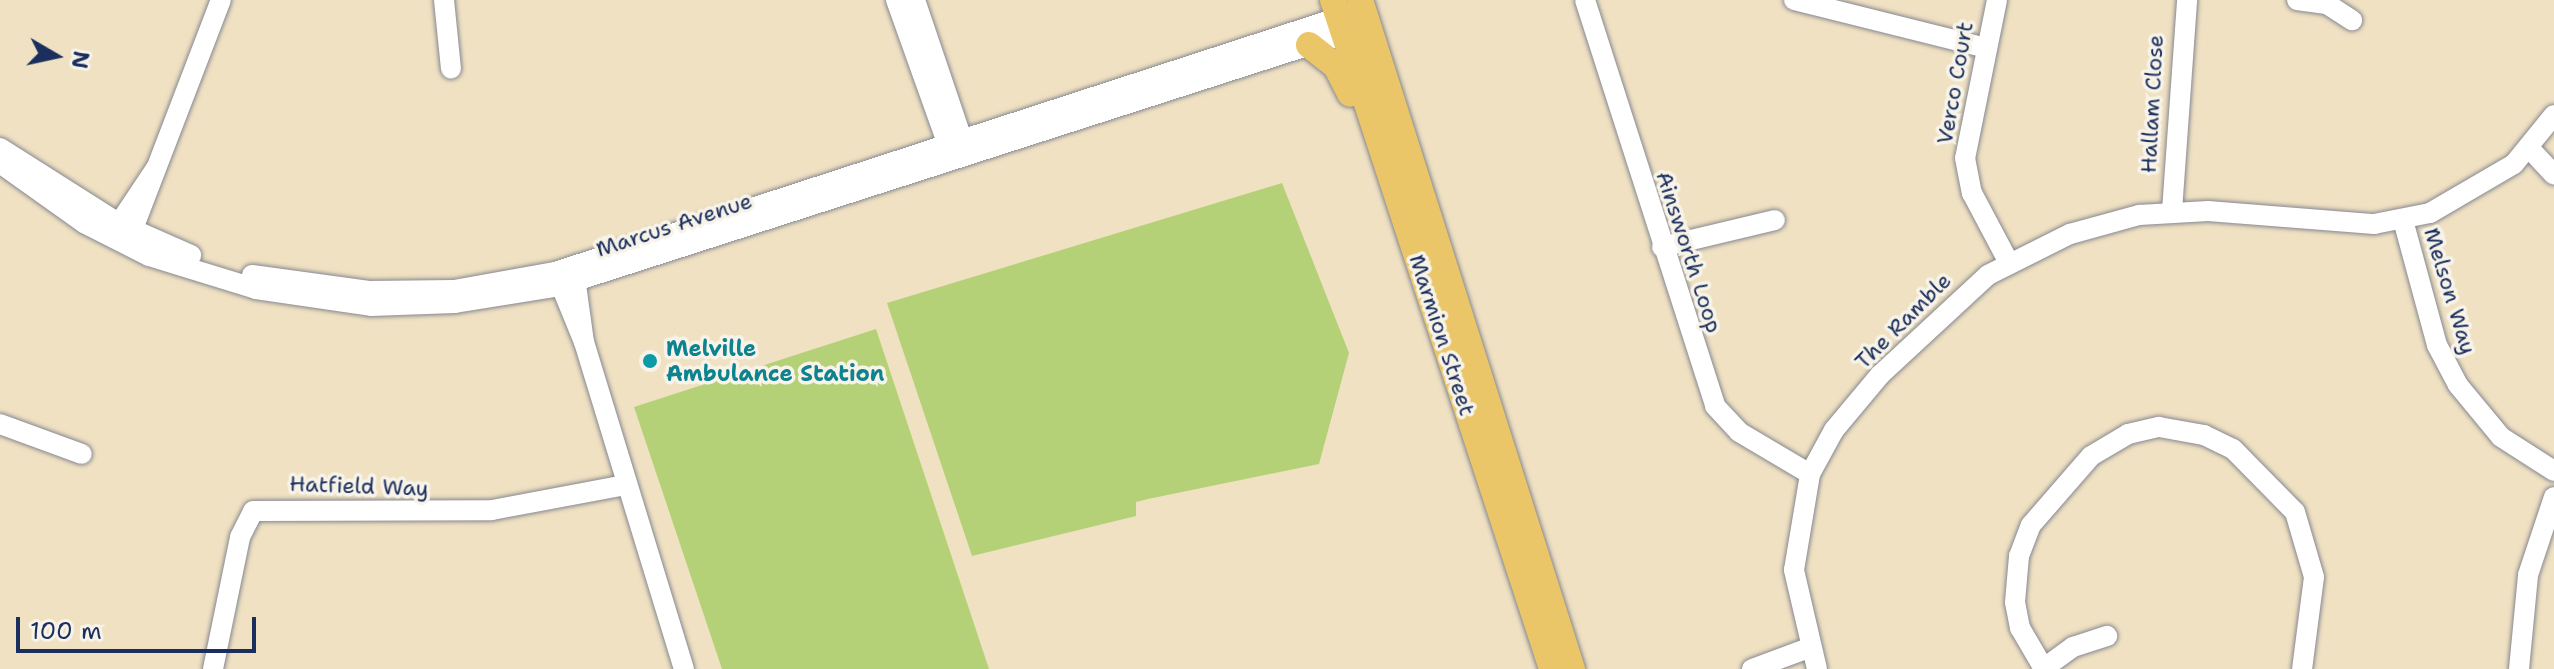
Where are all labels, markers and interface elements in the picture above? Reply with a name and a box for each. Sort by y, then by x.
north arrow [16,16,96,96]
street label: Verco Court [1931,20,1979,146]
street label: Hallam Close [2135,34,2169,174]
text: N [65,49,96,71]
street label: Ainsworth Loop [1650,168,1728,336]
street label: Marcus Avenue [593,187,755,263]
street label: Melson Way [2418,225,2482,357]
street label: Marmion Street [1404,251,1480,419]
street label: The Ramble [1849,267,1957,375]
place label: Melville Ambulance Station [666,335,884,386]
marker: Melville Ambulance Station [641,352,659,370]
street label: Hatfield Way [289,470,429,502]
scale bar [20,601,260,651]
text: 100 m [30,615,102,647]

